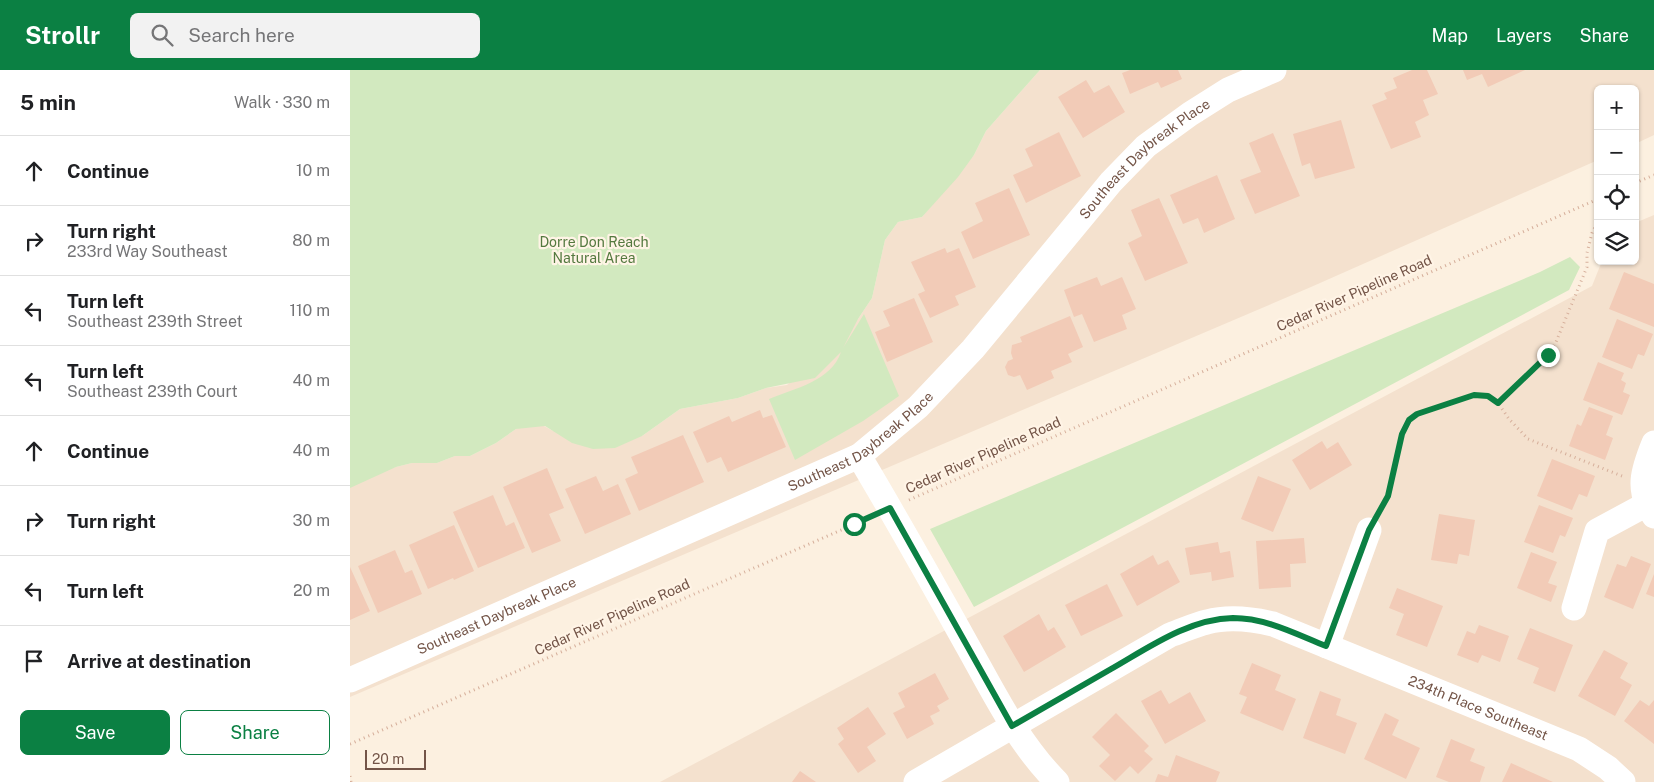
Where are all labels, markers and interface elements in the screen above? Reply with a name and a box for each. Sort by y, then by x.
search box [130,13,480,58]
text: Strollr [25,21,100,49]
icon: search [148,21,176,49]
text: Search here [188,24,295,46]
text: Map [1432,25,1468,46]
text: Layers [1496,25,1552,46]
text: Share [1580,25,1629,46]
map controls [1594,85,1639,265]
button: + [1594,85,1639,130]
text: 5 min [20,90,76,115]
text: Walk · 330 m [234,93,330,112]
street label: Southeast Daybreak Place [1076,95,1213,222]
button: − [1594,130,1639,175]
icon: ahead [20,157,48,185]
text: Continue [67,160,149,182]
text: 10 m [296,161,330,180]
button: locate [1594,175,1639,220]
text: Turn right [67,220,156,242]
button: layers [1594,220,1639,265]
icon: right [20,227,48,255]
text: 80 m [292,231,330,250]
park label: Dorre Don Reach Natural Area [539,234,649,266]
text: 233rd Way Southeast [67,242,228,261]
street label: Cedar River Pipeline Road [1274,252,1434,334]
text: Turn left [67,290,144,312]
icon: left [20,297,48,325]
text: 110 m [289,301,330,320]
text: Southeast 239th Street [67,312,243,331]
route end [1537,344,1560,367]
text: Turn left [67,360,144,382]
icon: left [20,367,48,395]
text: 40 m [292,371,330,390]
text: Southeast 239th Court [67,382,238,401]
street label: Southeast Daybreak Place [785,388,936,494]
street label: Cedar River Pipeline Road [903,414,1063,496]
icon: ahead [20,437,48,465]
text: Continue [67,440,149,462]
text: 40 m [292,441,330,460]
icon: right [20,507,48,535]
text: Turn right [67,510,156,532]
text: 30 m [293,511,330,530]
route start [843,513,866,536]
street label: Southeast Daybreak Place [415,574,578,658]
street label: Cedar River Pipeline Road [532,576,692,658]
icon: left [20,577,48,605]
text: Turn left [67,580,144,602]
text: 20 m [293,581,330,600]
icon: arrive [20,647,48,675]
text: Arrive at destination [67,650,251,672]
street label: 234th Place Southeast [1406,672,1550,743]
button: Save [20,710,170,755]
button: Share [180,710,330,755]
scale bar [365,747,426,770]
text: 20 m [372,751,404,767]

